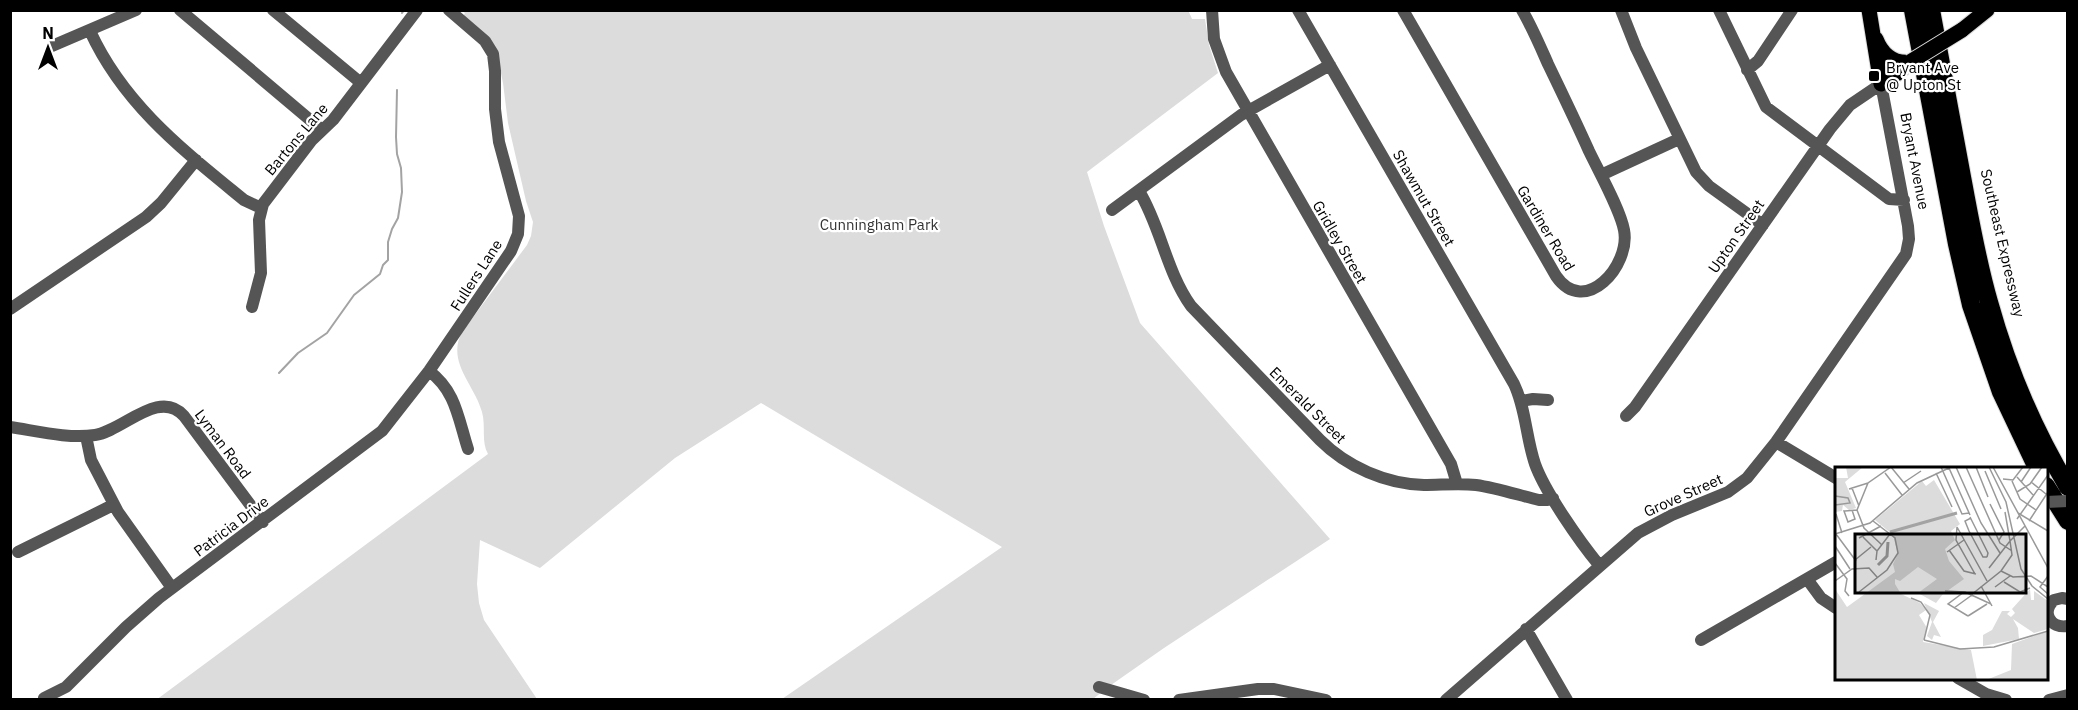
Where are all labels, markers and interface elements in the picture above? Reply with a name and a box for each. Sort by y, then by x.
north arrow [18,18,78,78]
text: N [42,23,54,43]
place label: Bryant Ave @ Upton St [1886,58,1961,94]
marker: Bryant Ave @ Upton St [1867,69,1881,83]
street label: Bartons Lane [260,99,332,179]
street label: Bryant Avenue [1896,111,1934,211]
street label: Shawmut Street [1389,146,1459,250]
street label: Southeast Expressway [1977,167,2029,319]
street label: Gardiner Road [1513,182,1579,274]
street label: Upton Street [1704,195,1768,277]
street label: Gridley Street [1309,197,1371,287]
park label: Cunningham Park [820,215,938,234]
street label: Fullers Lane [446,236,506,314]
street label: Emerald Street [1266,363,1350,447]
street label: Lyman Road [191,406,255,482]
inset map [1835,467,2048,680]
street label: Grove Street [1641,469,1725,521]
street label: Patricia Drive [190,492,272,560]

